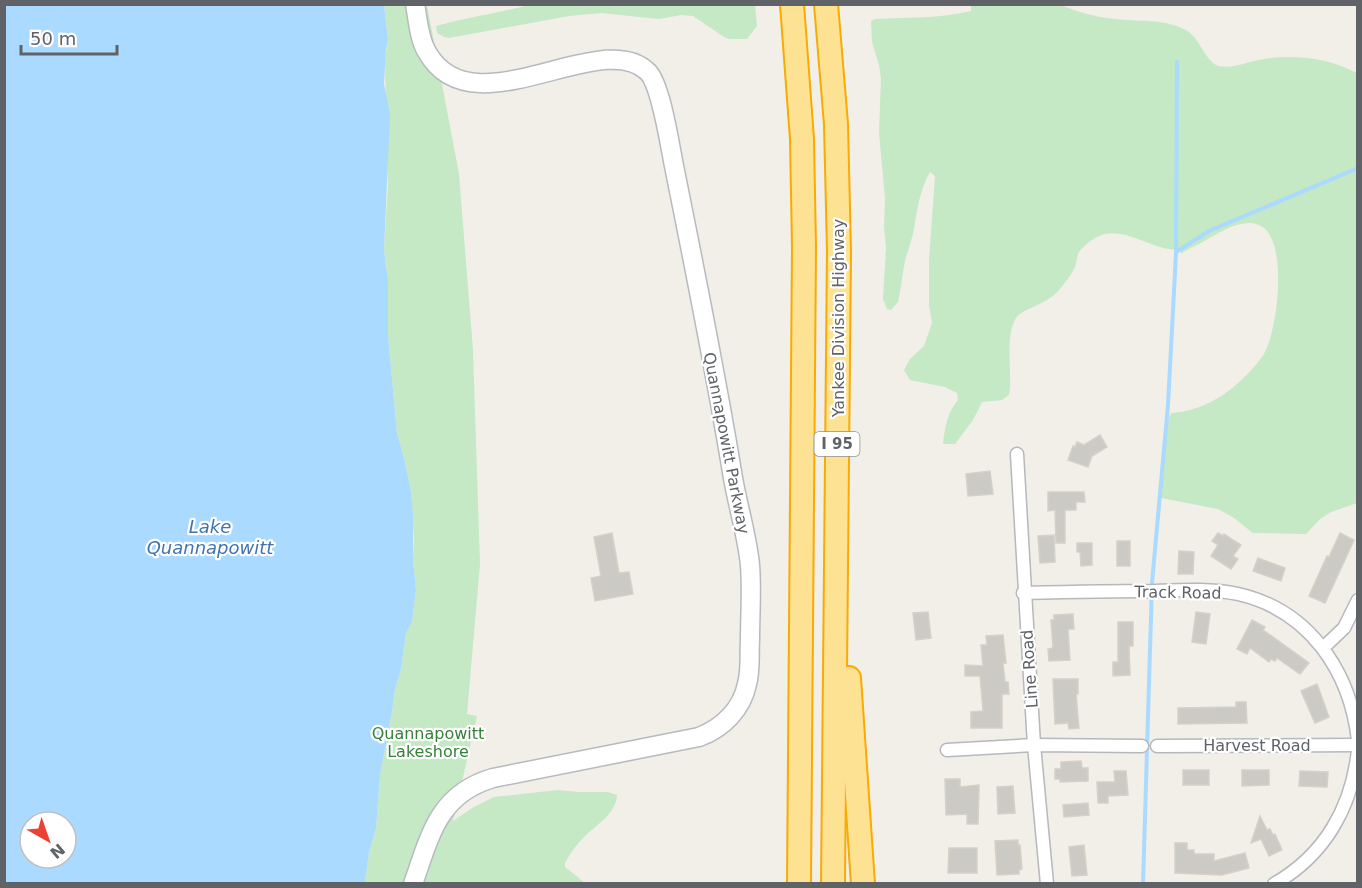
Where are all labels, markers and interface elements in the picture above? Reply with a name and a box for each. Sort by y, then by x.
scale bar [21,18,117,56]
text: 50 m [30,28,76,49]
street label: Yankee Division Highway [829,219,848,418]
street label: Quannapowitt Parkway [700,351,753,536]
road number: I 95 [814,432,860,456]
water label: Lake Quannapowitt [147,516,274,558]
street label: Track Road [1133,582,1222,603]
street label: Line Road [1017,629,1042,709]
park label: Quannapowitt Lakeshore [372,724,484,761]
street label: Harvest Road [1203,736,1311,755]
north arrow [18,810,78,870]
text: N [46,840,69,863]

